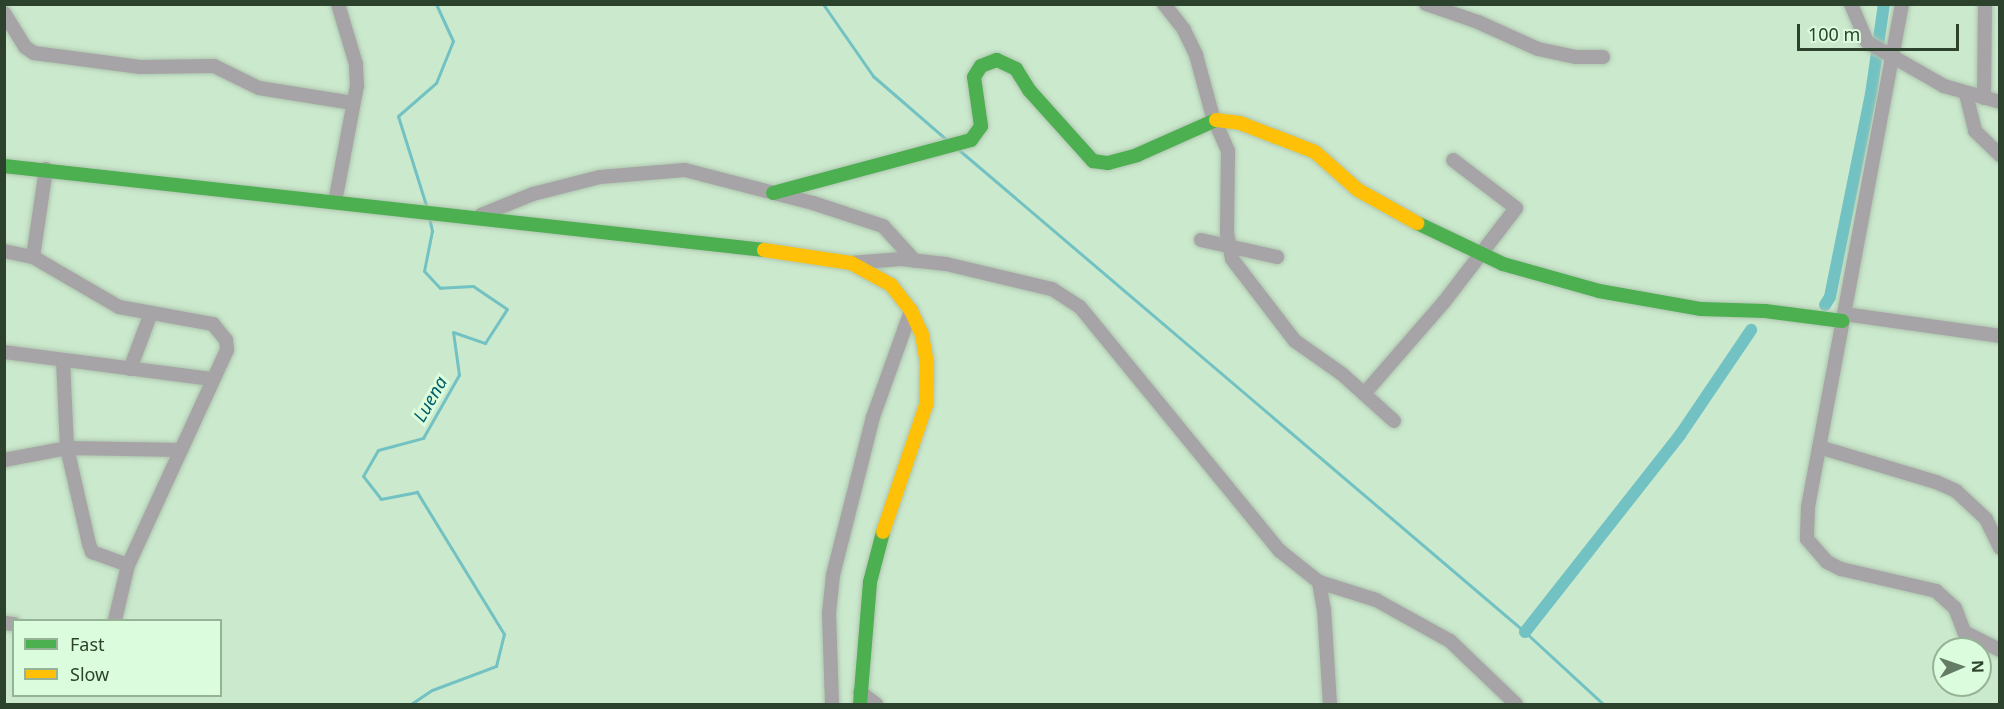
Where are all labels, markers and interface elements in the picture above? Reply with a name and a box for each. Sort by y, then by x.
scale bar [1800,12,1962,50]
text: 100 m [1808,22,1860,46]
water label: Luena [408,373,452,425]
legend [12,619,222,697]
text: Fast [70,632,105,656]
north arrow [1932,637,1992,697]
text: N [1967,660,1989,673]
text: Slow [70,662,109,686]

